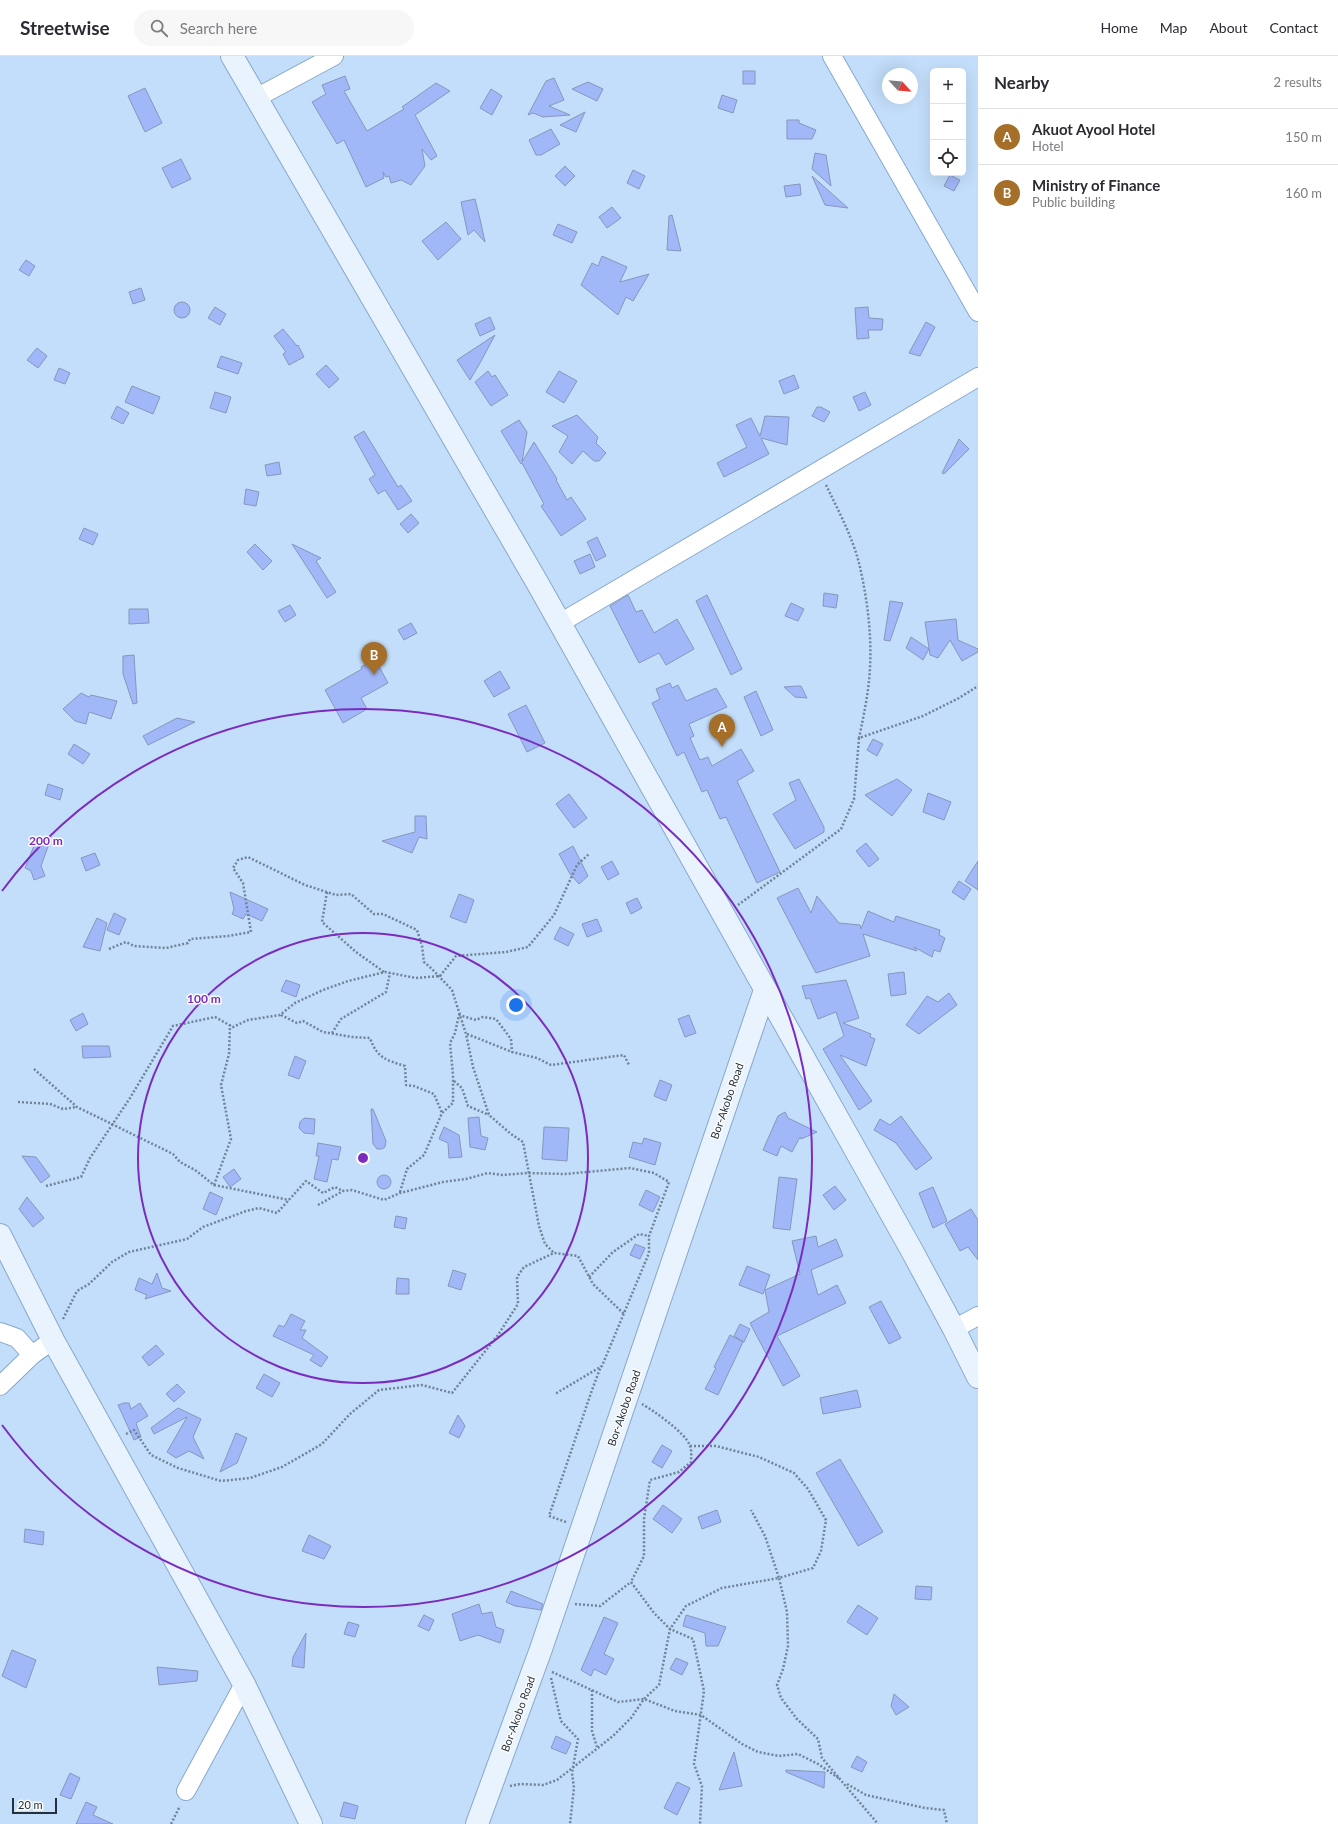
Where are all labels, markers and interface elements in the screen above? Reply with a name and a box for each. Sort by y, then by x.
search box [134,10,414,46]
text: Streetwise [20,16,110,39]
icon: search [148,17,170,39]
text: Search here [180,19,257,37]
text: Home [1100,19,1138,36]
text: Map [1160,19,1187,36]
text: About [1209,19,1247,36]
text: Contact [1269,19,1318,36]
north arrow [882,68,918,104]
map controls [930,68,966,176]
button: + [930,68,966,104]
text: Nearby [994,72,1049,93]
text: 2 results [1274,74,1322,90]
button: − [930,104,966,140]
text: Akuot Ayool Hotel [1032,120,1155,138]
text: A [1002,129,1012,145]
text: 150 m [1285,129,1322,145]
text: Hotel [1032,138,1064,154]
button: locate [930,140,966,176]
text: Ministry of Finance [1032,176,1160,194]
text: B [1003,185,1011,201]
text: 160 m [1285,185,1322,201]
text: Public building [1032,194,1115,210]
pin: B [361,642,387,675]
pin: A [709,714,735,747]
text: 200 m [29,833,63,848]
text: 100 m [187,991,221,1006]
your location [506,995,526,1015]
street label: Bor-Akobo Road [707,1061,746,1141]
centre of rings [356,1151,370,1165]
street label: Bor-Akobo Road [604,1368,643,1448]
street label: Bor-Akobo Road [498,1674,537,1753]
scale bar [12,1796,57,1815]
text: 20 m [18,1798,43,1811]

